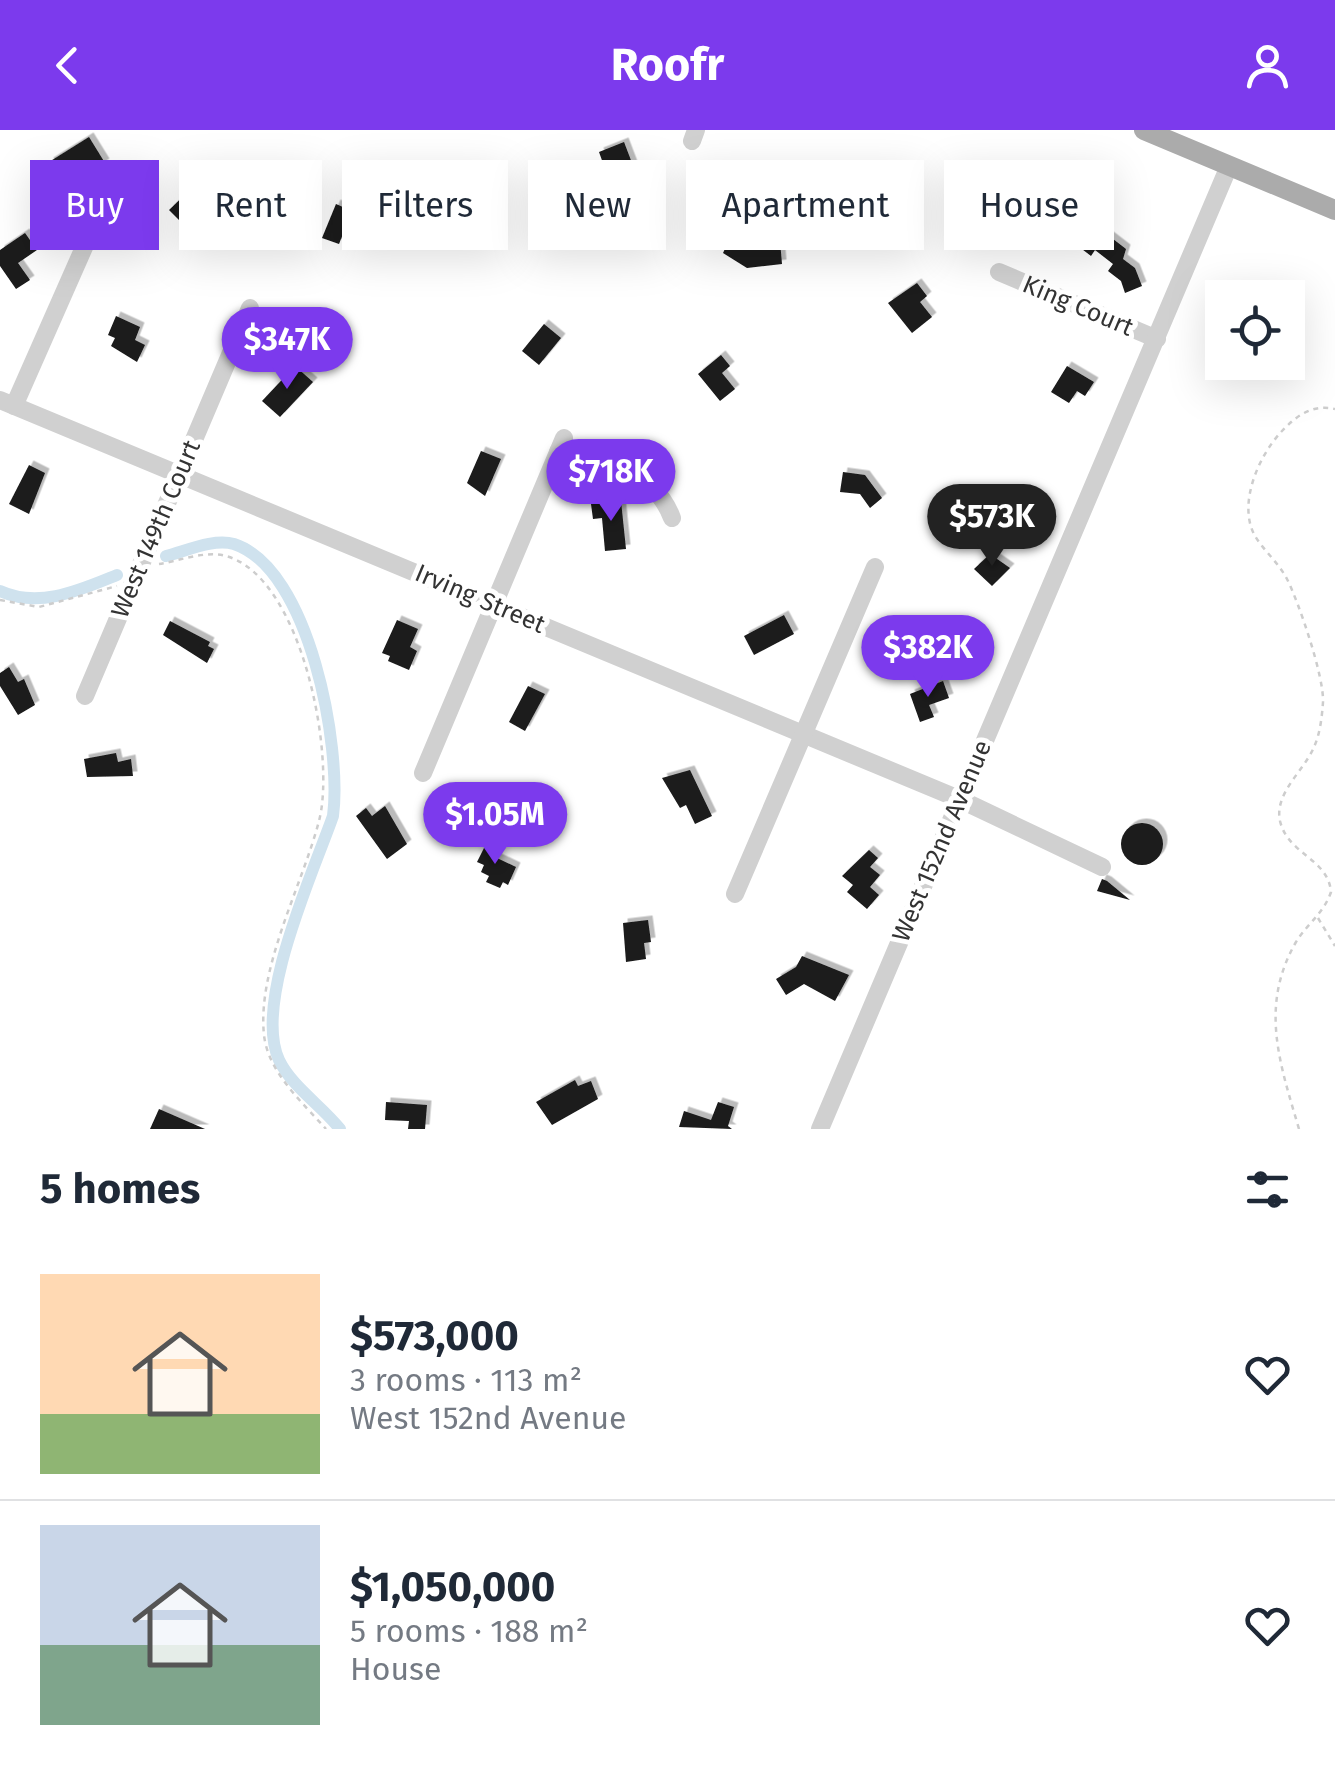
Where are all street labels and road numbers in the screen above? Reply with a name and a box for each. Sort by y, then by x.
street label: King Court [1018,269,1139,343]
street label: West 149th Court [105,435,207,622]
street label: Irving Street [410,558,550,640]
street label: West 152nd Avenue [886,736,998,946]

